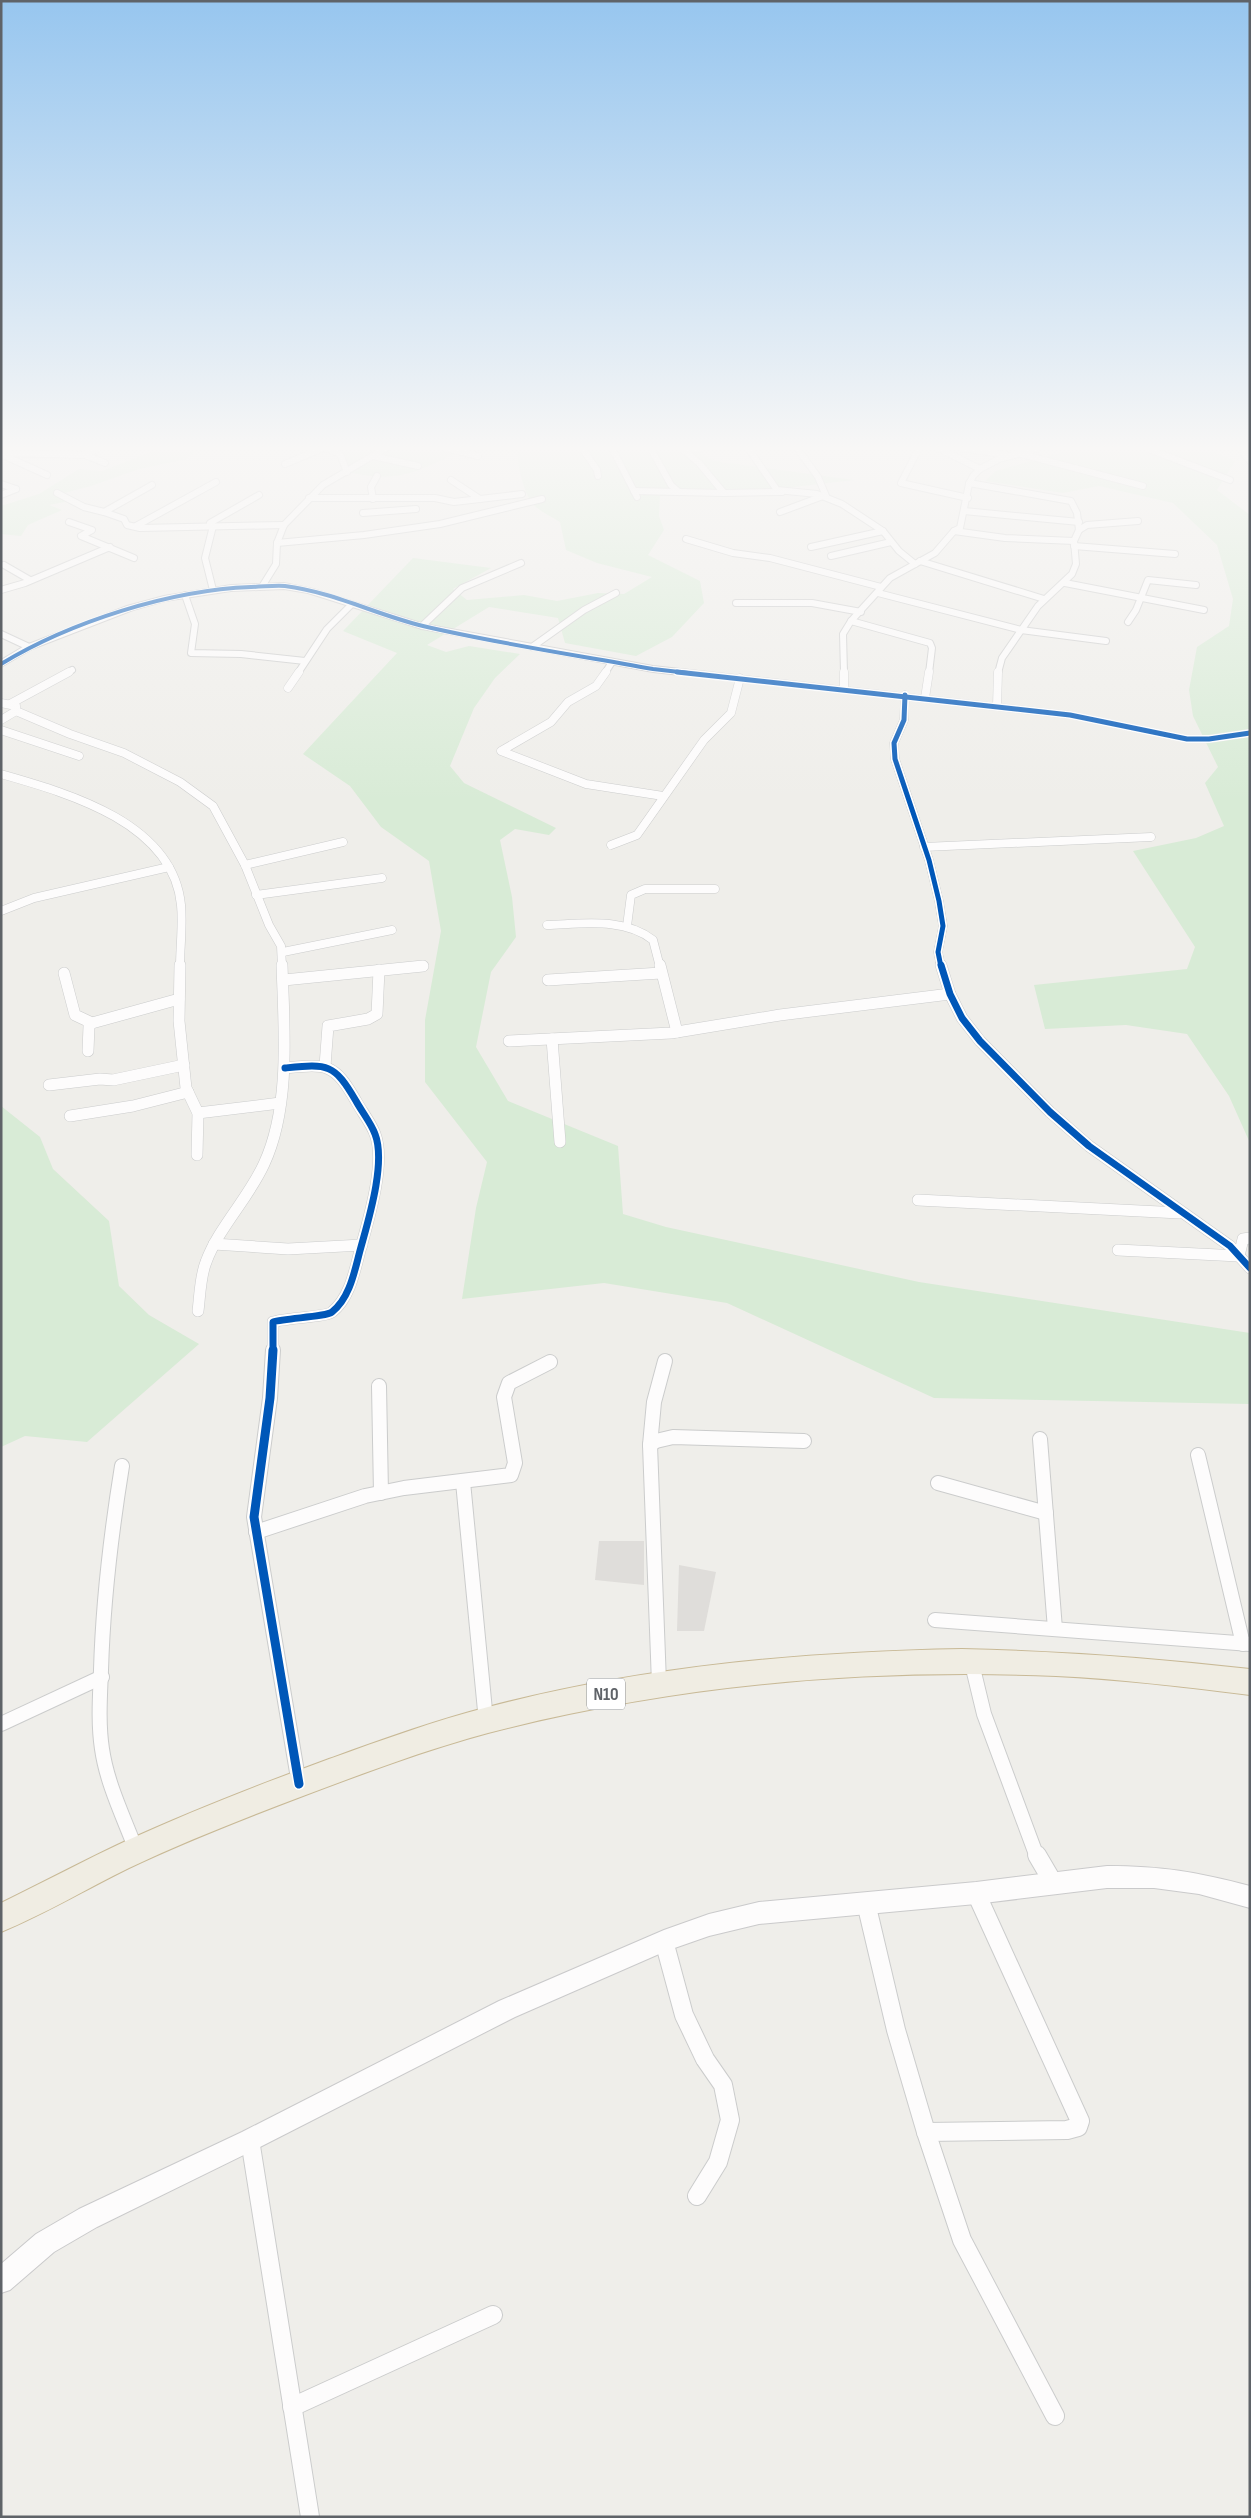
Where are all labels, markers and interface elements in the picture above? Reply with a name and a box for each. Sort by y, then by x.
road number: N10 [587,1678,625,1710]

